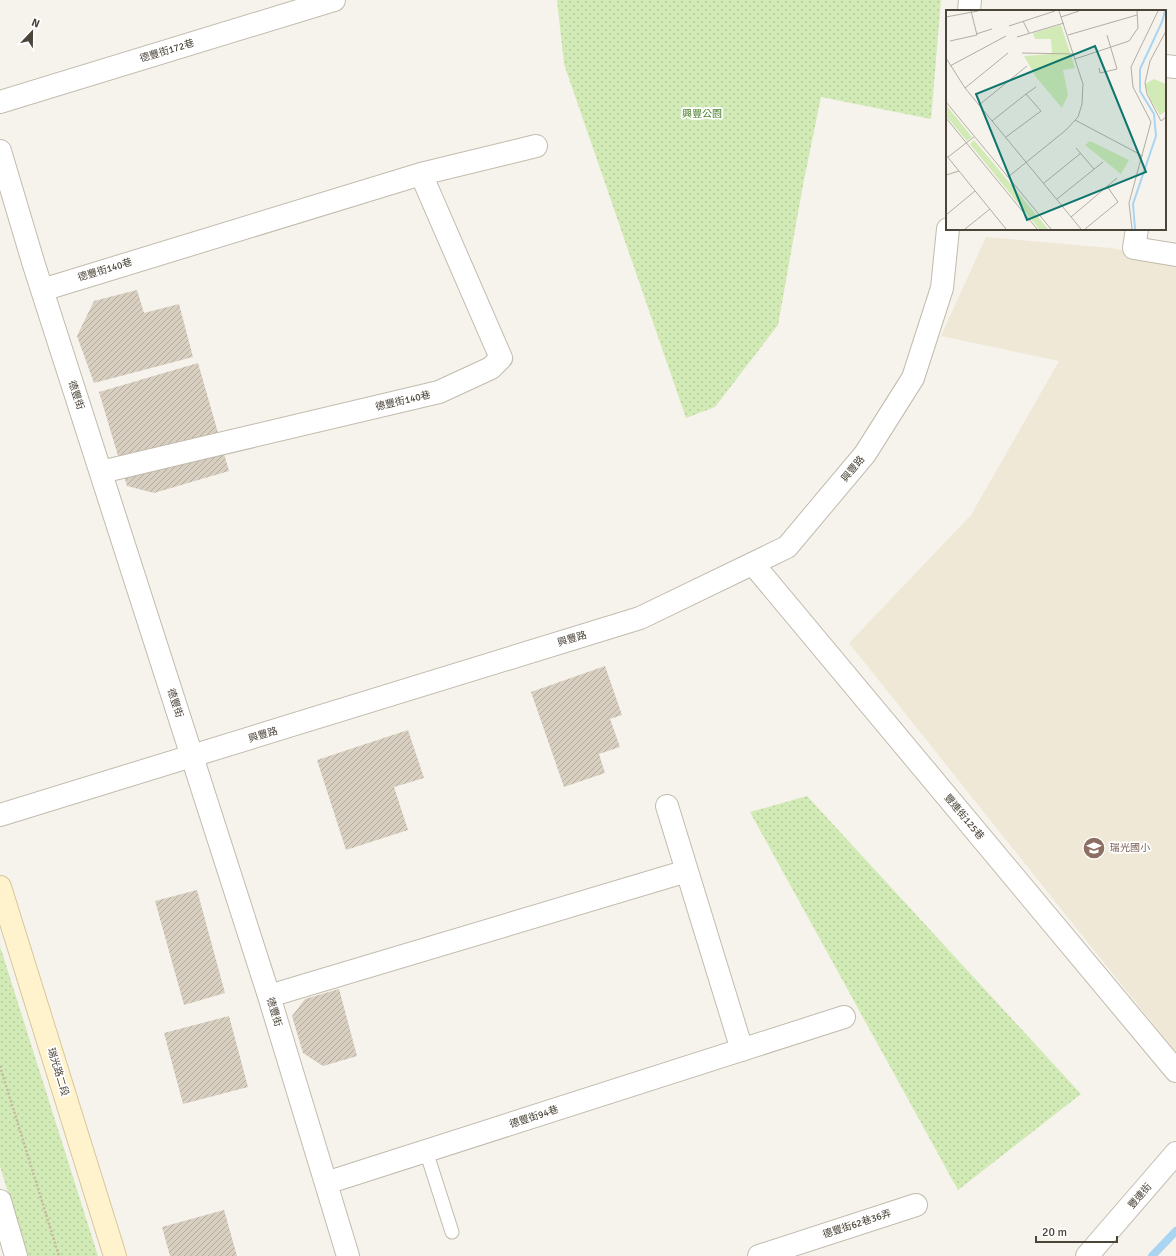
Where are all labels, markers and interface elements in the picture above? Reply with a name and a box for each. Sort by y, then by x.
inset map [946,10,1166,230]
north arrow [12,12,52,52]
text: N [30,16,42,31]
street label: 德豐街172巷 [138,37,196,65]
park label: 興豐公園 [682,108,722,120]
street label: 德豐街140巷 [76,256,134,284]
street label: 德豐街 [66,379,86,411]
street label: 德豐街140巷 [374,389,432,413]
street label: 興豐路 [839,454,867,484]
street label: 興豐路 [556,629,588,649]
street label: 德豐街 [165,687,185,719]
street label: 興豐路 [247,725,279,745]
street label: 豐連街125巷 [941,792,987,842]
school or university icon: 瑞光國小 [1081,835,1107,861]
place label: 瑞光國小 [1110,842,1150,854]
street label: 德豐街 [264,996,284,1028]
street label: 瑞光路二段 [45,1046,71,1098]
street label: 德豐街94巷 [508,1103,560,1131]
street label: 豐連街 [1126,1181,1154,1211]
street label: 德豐街62巷36弄 [821,1207,893,1241]
scale bar [1036,1218,1117,1244]
text: 20 m [1042,1225,1067,1240]

